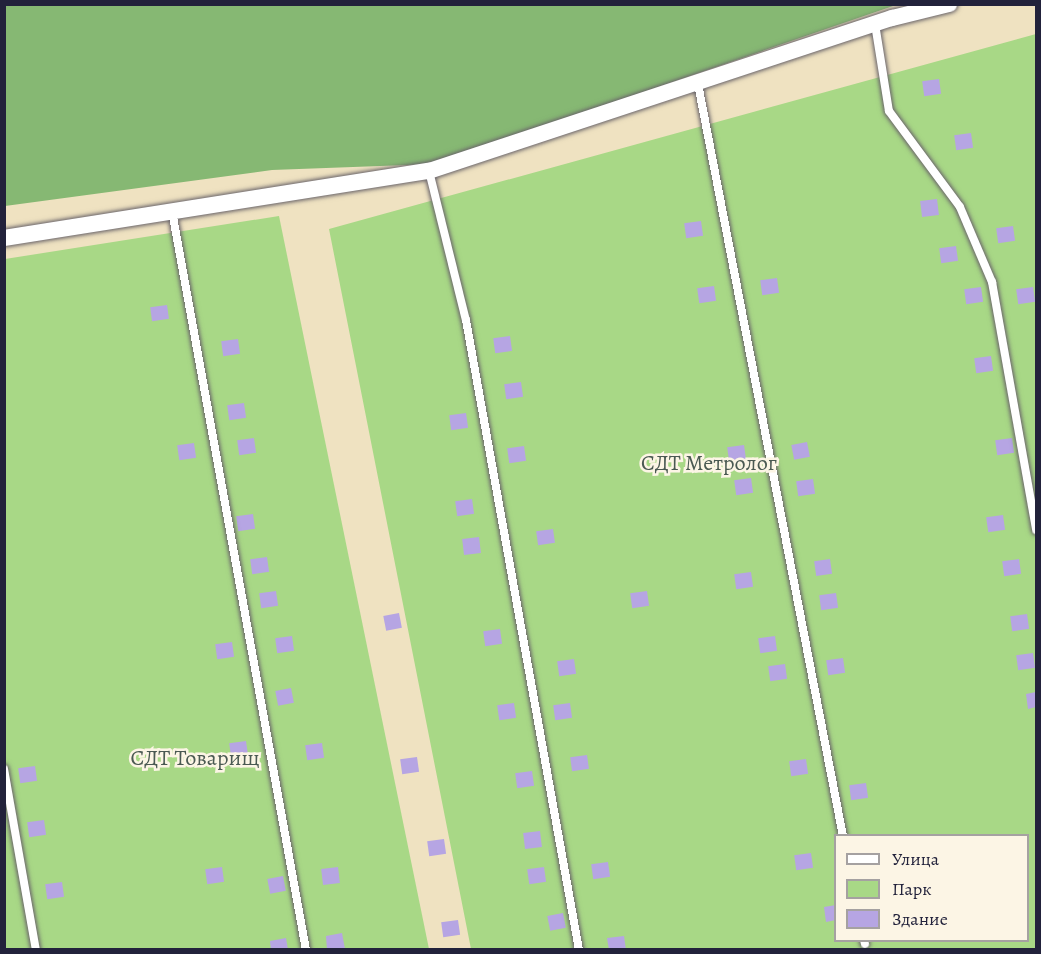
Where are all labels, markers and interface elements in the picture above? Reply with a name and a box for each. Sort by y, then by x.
park label: СДТ Метролог [641,451,777,477]
park label: СДТ Товарищ [131,746,259,772]
legend [834,834,1029,942]
text: Улица [892,847,939,871]
text: Парк [892,877,932,901]
text: Здание [892,907,948,931]

